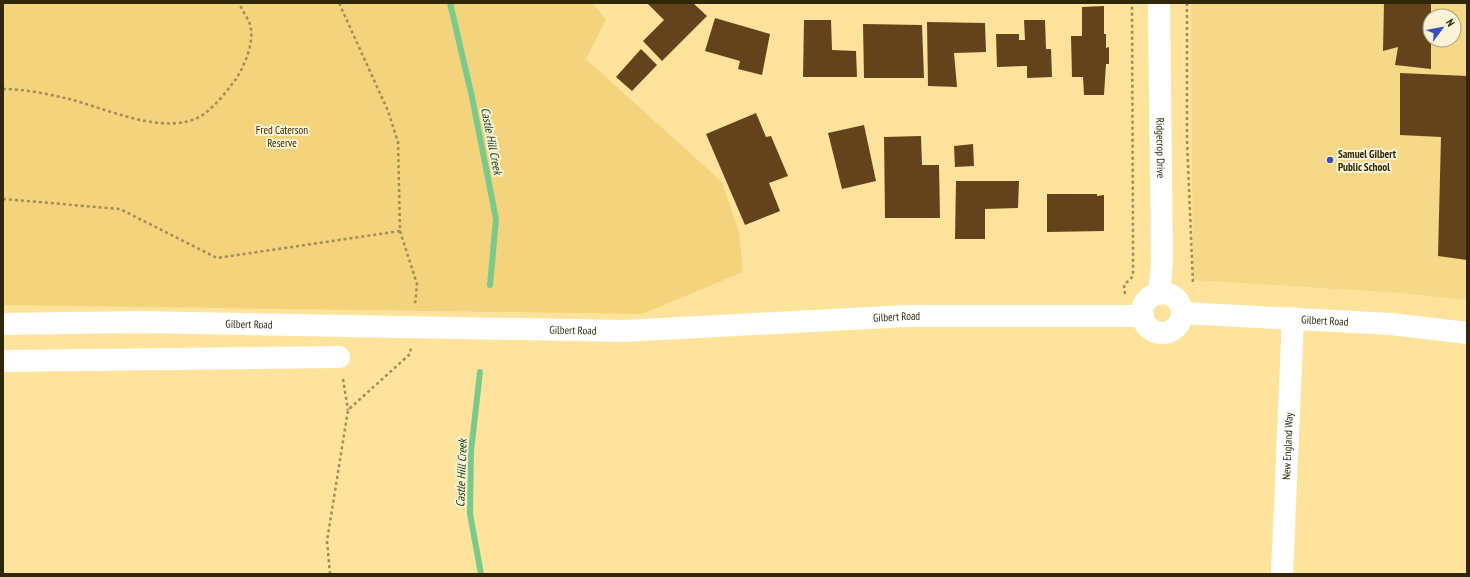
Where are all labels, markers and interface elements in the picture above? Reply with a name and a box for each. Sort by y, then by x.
north arrow [1422,8,1462,48]
text: N [1443,16,1458,29]
water label: Castle Hill Creek [478,106,506,177]
street label: Ridgecrop Drive [1153,118,1168,179]
park label: Fred Caterson Reserve [256,123,308,150]
place label: Samuel Gilbert Public School [1338,147,1397,174]
marker: Samuel Gilbert Public School [1325,155,1335,165]
street label: Gilbert Road [873,309,920,325]
street label: Gilbert Road [1301,312,1349,329]
street label: Gilbert Road [225,317,273,331]
street label: Gilbert Road [549,323,597,337]
street label: New England Way [1279,411,1296,480]
water label: Castle Hill Creek [452,437,470,507]

